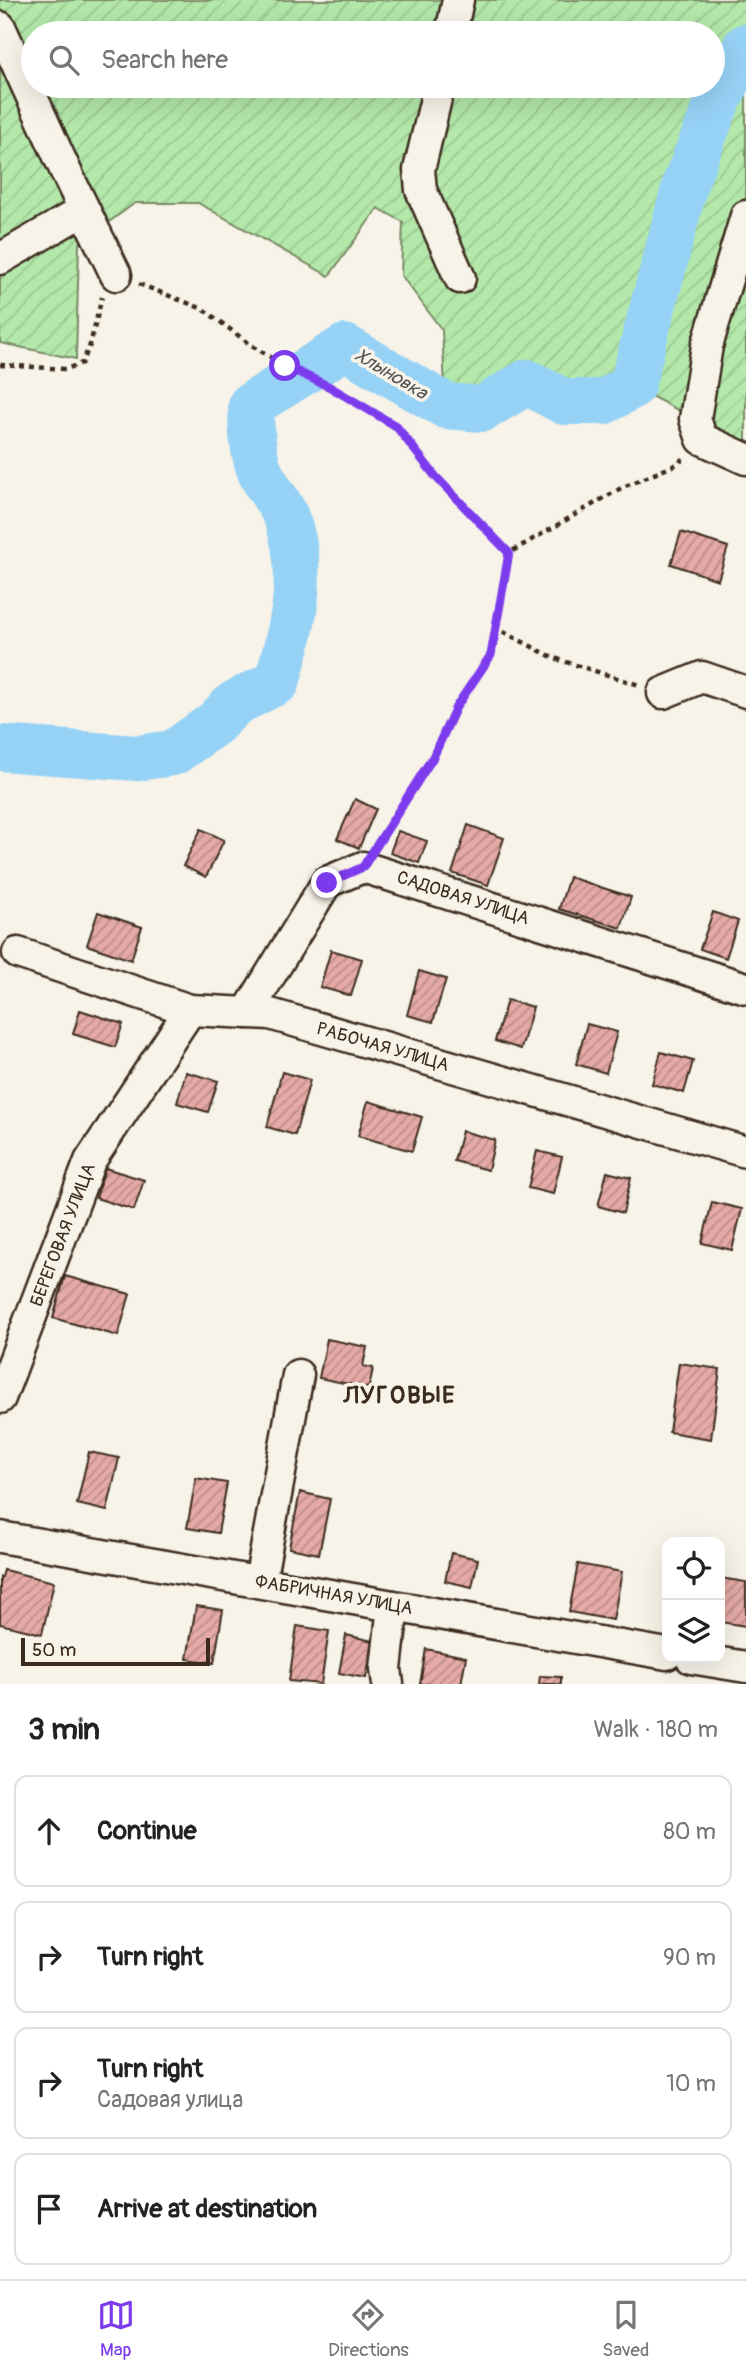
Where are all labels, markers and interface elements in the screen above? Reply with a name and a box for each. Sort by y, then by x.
search box [21,21,725,98]
icon: search [45,41,83,79]
text: Search here [101,44,228,76]
water label: Хлыновка [350,343,432,406]
route start [269,350,300,381]
street label: САДОВАЯ УЛИЦА [394,866,533,930]
route end [311,867,342,898]
street label: РАБОЧАЯ УЛИЦА [314,1017,452,1077]
street label: БЕРЕГОВАЯ УЛИЦА [25,1160,101,1310]
district label: ЛУГОВЫЕ [343,1381,456,1410]
map controls [662,1537,725,1663]
button: locate [662,1537,725,1600]
street label: ФАБРИЧНАЯ УЛИЦА [254,1570,415,1620]
button: layers [662,1600,725,1663]
scale bar [21,1635,210,1667]
text: 50 m [32,1638,76,1662]
text: 3 min [28,1711,100,1748]
text: Walk · 180 m [593,1715,718,1744]
icon: ahead [30,1812,68,1850]
text: Continue [97,1815,197,1847]
text: 80 m [663,1817,716,1846]
icon: right [30,1938,68,1976]
text: Turn right [97,1941,203,1973]
text: 90 m [663,1943,716,1972]
text: Turn right [97,2053,203,2085]
icon: right [30,2064,68,2102]
text: 10 m [666,2069,716,2098]
text: Садовая улица [97,2085,243,2114]
icon: arrive [30,2190,68,2228]
text: Arrive at destination [97,2193,317,2225]
tab: Map [97,2296,135,2362]
tab: Directions [328,2296,409,2362]
tab: Saved [602,2296,649,2362]

